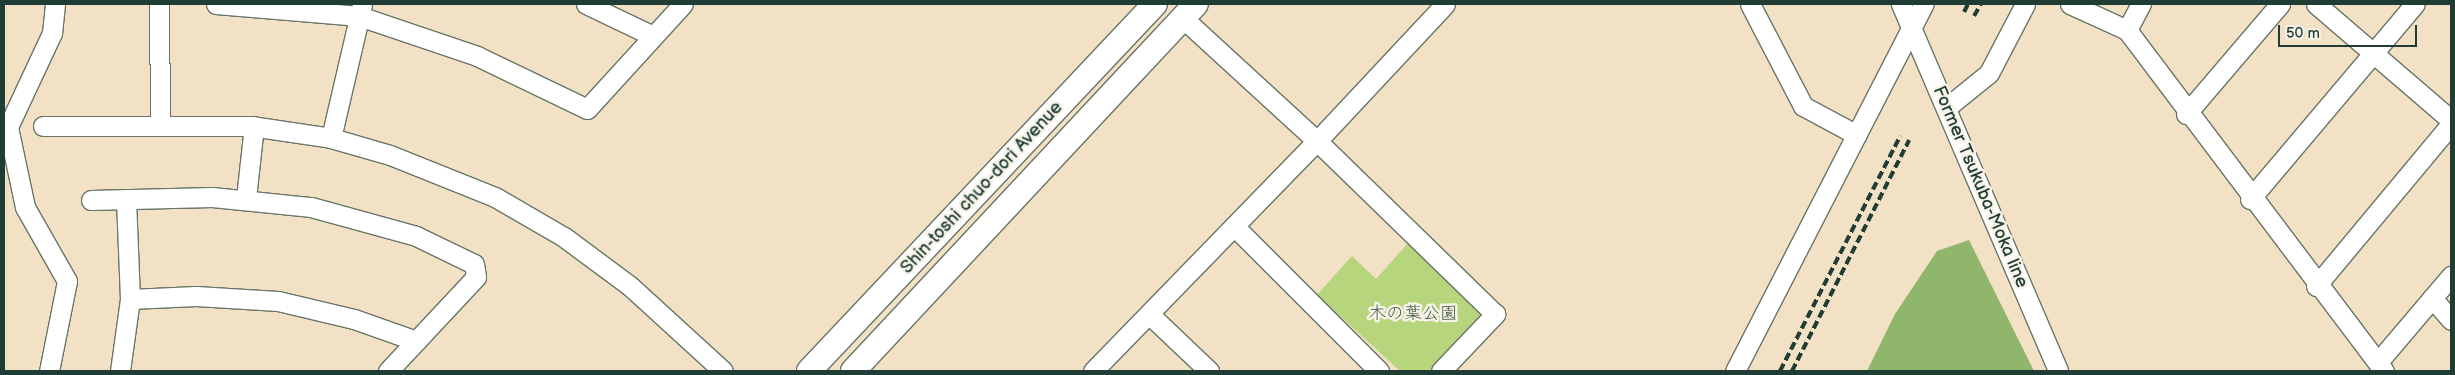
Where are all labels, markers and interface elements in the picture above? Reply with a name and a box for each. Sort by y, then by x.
scale bar [2280,15,2419,47]
text: 50 m [2286,24,2320,43]
street label: Former Tsukuba-Moka line [1928,83,2032,291]
street label: Shin-toshi chuo-dori Avenue [896,97,1068,279]
park label: 木の葉公園 [1368,303,1458,325]

